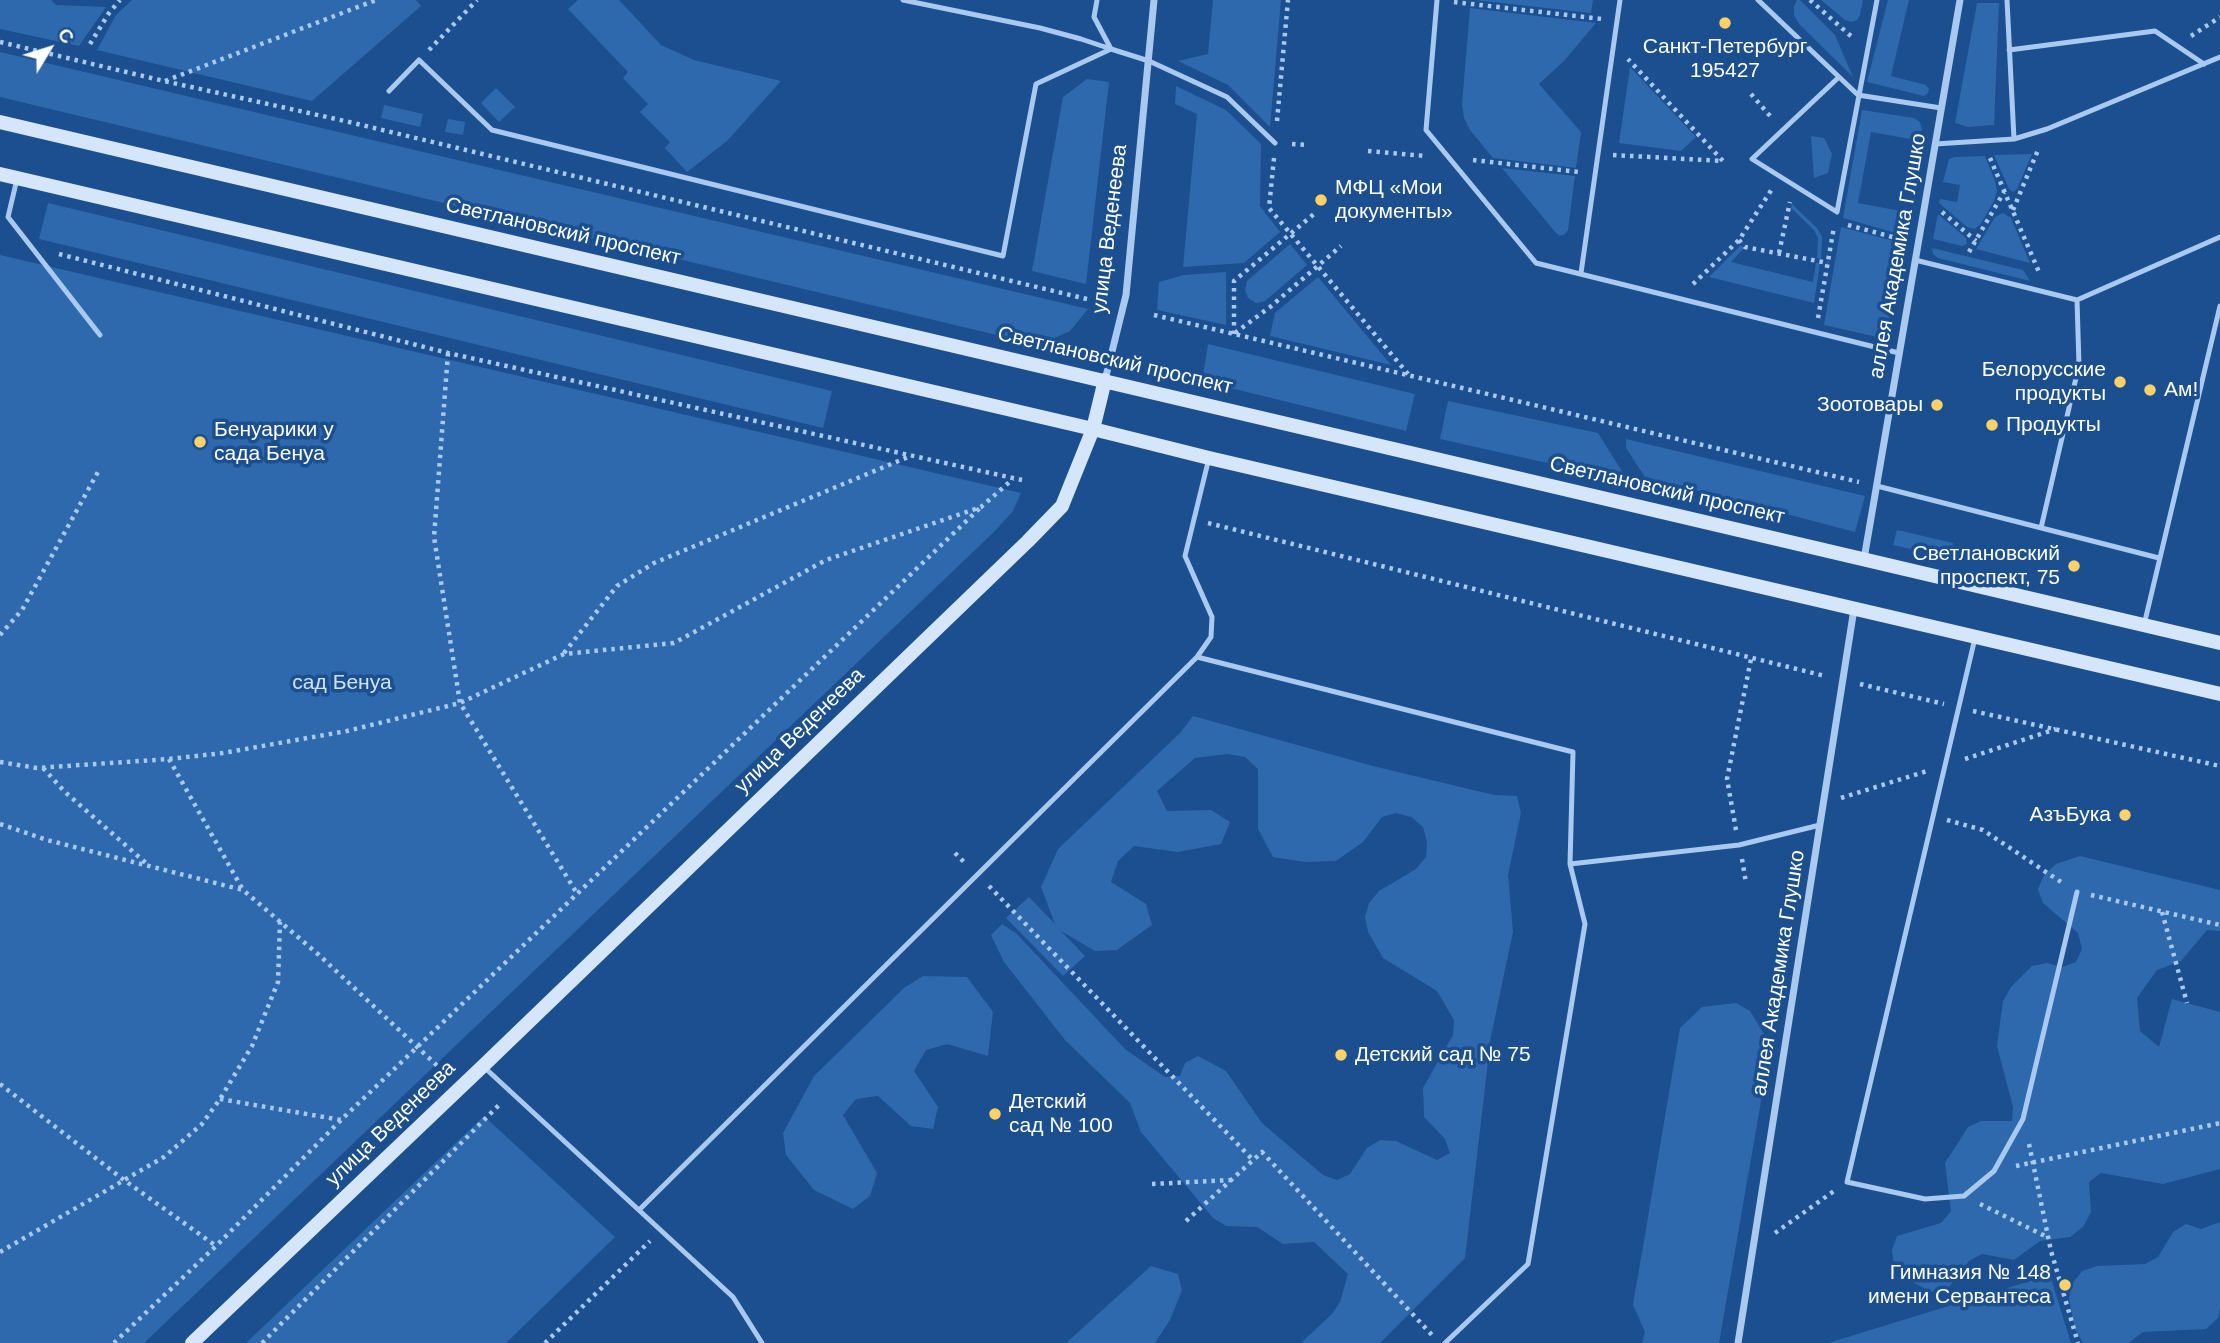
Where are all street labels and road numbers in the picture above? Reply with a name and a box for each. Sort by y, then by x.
street label: аллея Академика Глушко [1864,131,1932,381]
street label: улица Веденеева [1087,143,1133,315]
street label: Светлановский проспект [443,193,683,271]
street label: Светлановский проспект [995,322,1235,400]
street label: Светлановский проспект [1547,452,1787,530]
street label: улица Веденеева [730,663,870,799]
street label: аллея Академика Глушко [1747,848,1811,1098]
street label: улица Веденеева [321,1056,461,1192]

